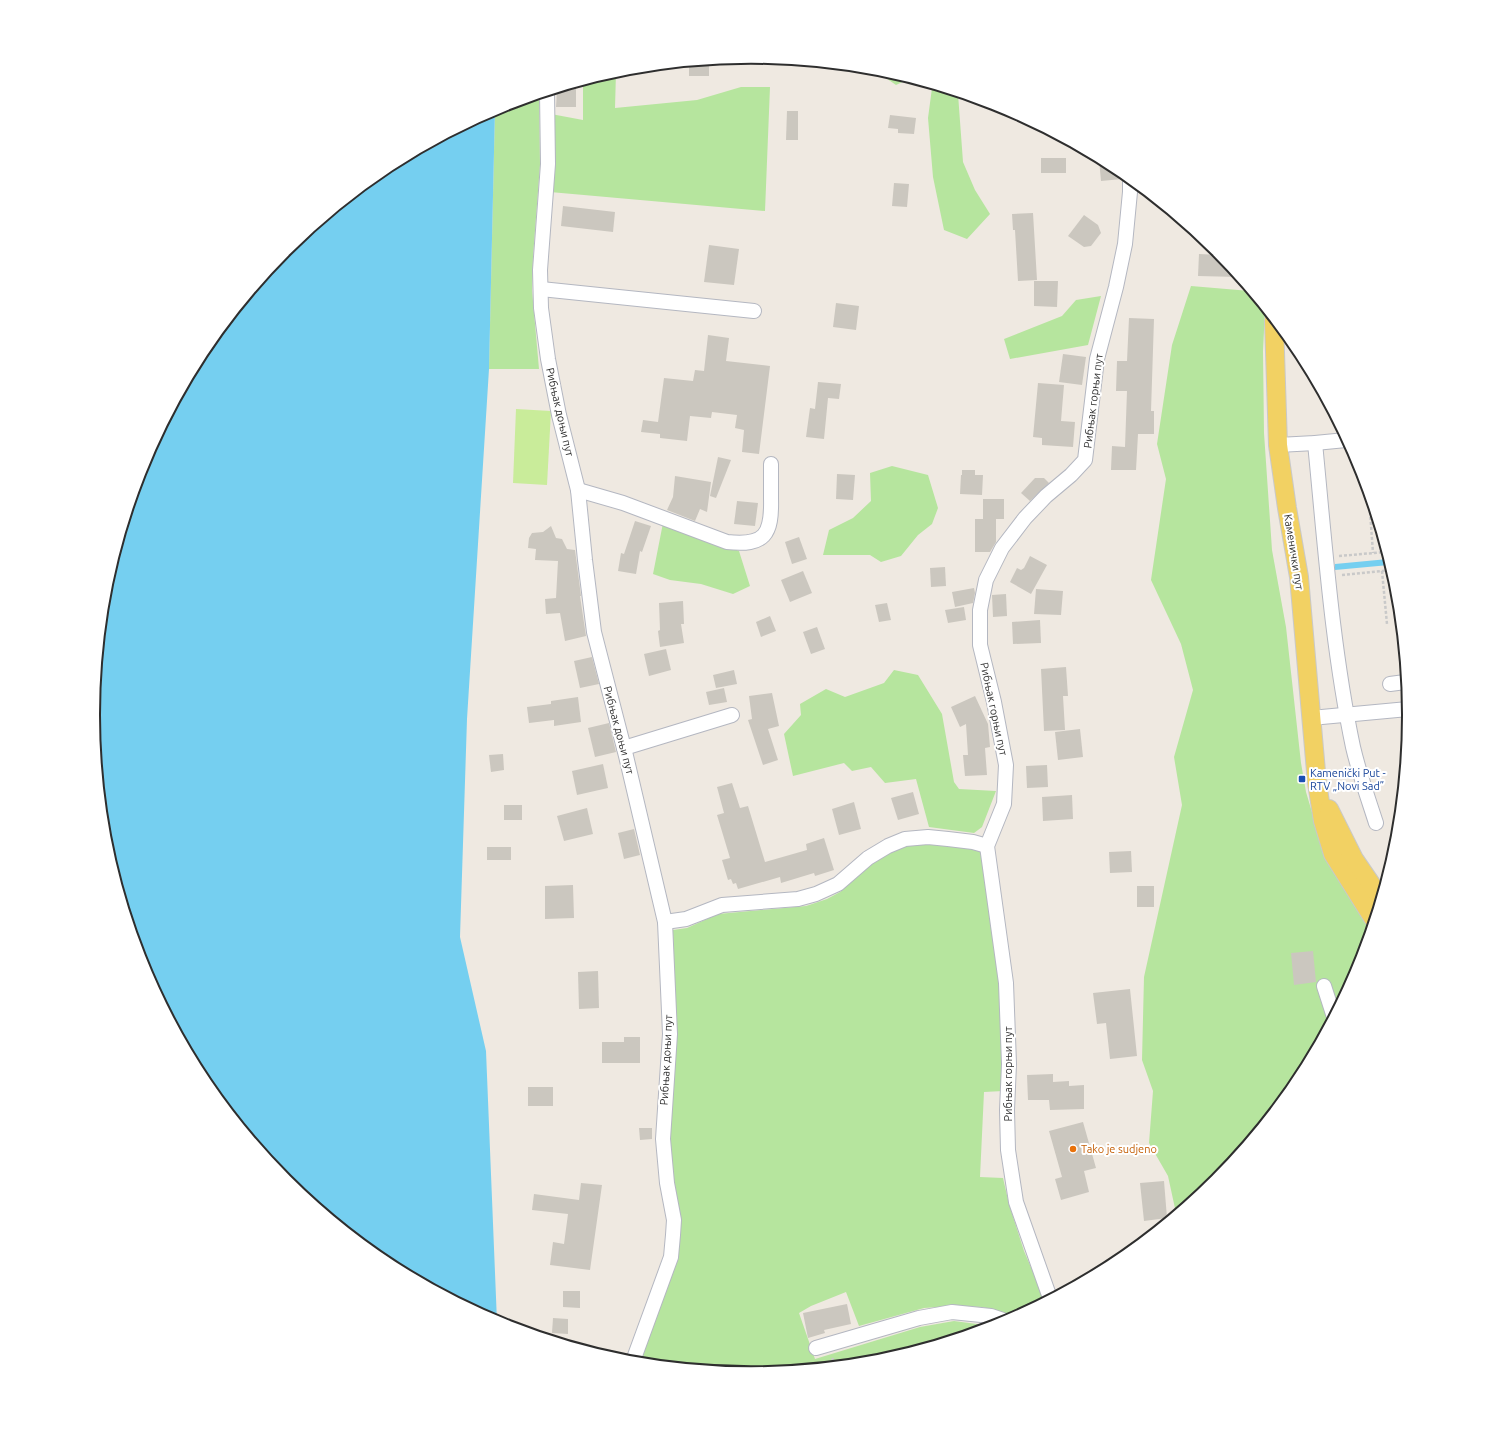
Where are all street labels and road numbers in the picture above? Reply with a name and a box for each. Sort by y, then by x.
street label: Рибњак горњи пут [1081,353,1105,449]
street label: Рибњак доњи пут [544,366,576,458]
street label: Каменички пут [1282,513,1306,591]
street label: Рибњак горњи пут [978,661,1010,757]
street label: Рибњак доњи пут [601,685,637,775]
street label: Рибњак доњи пут [658,1014,674,1106]
street label: Рибњак горњи пут [1002,1026,1014,1122]

